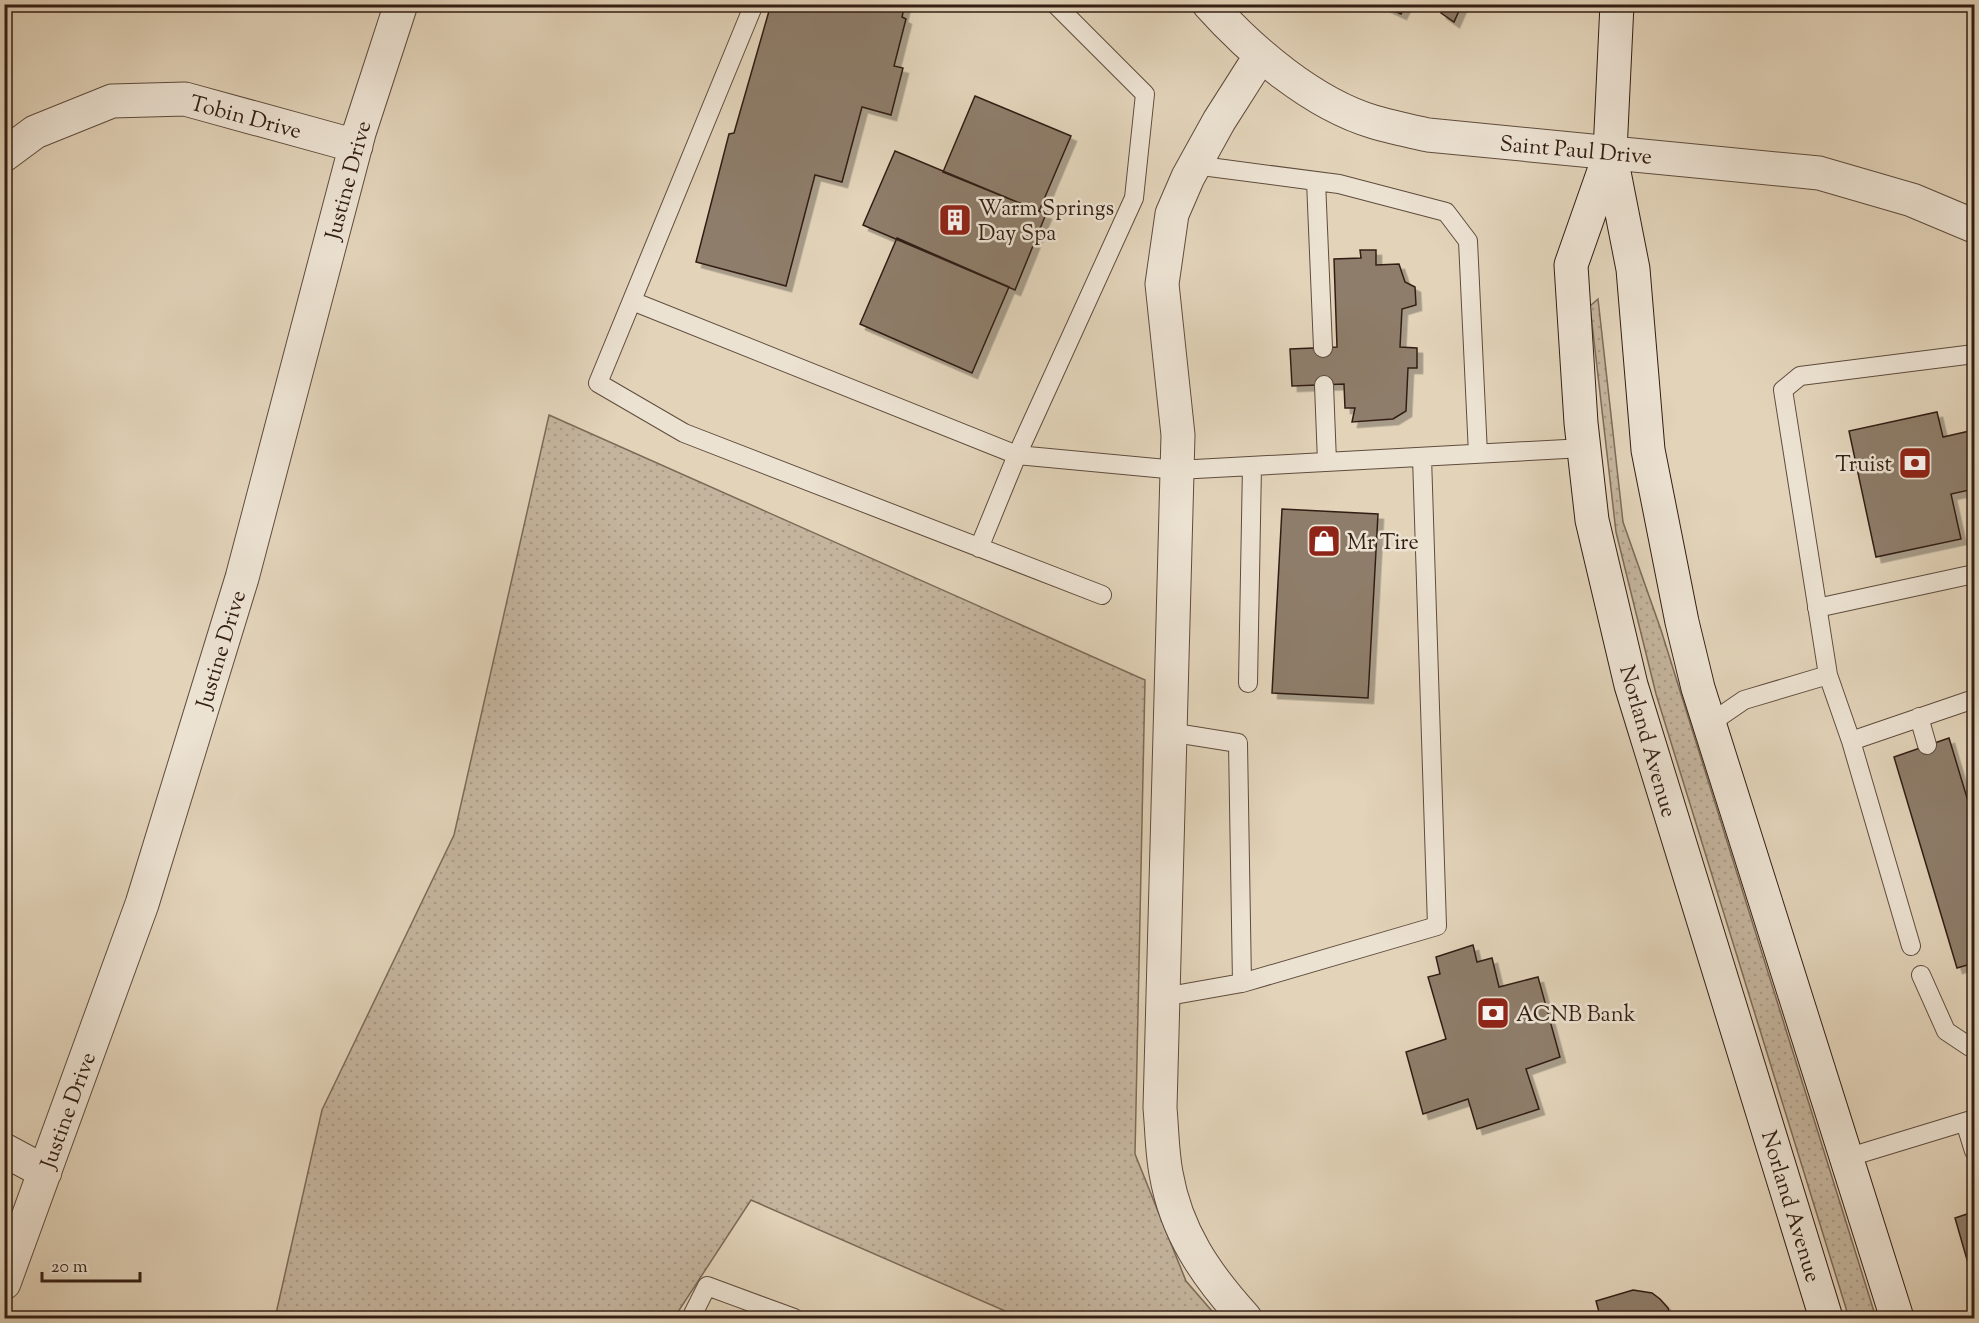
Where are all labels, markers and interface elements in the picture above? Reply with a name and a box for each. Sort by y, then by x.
street label: Tobin Drive [186,89,305,149]
street label: Justine Drive [318,118,381,245]
street label: Saint Paul Drive [1498,129,1653,175]
place label: Warm Springs Day Spa [978,194,1114,251]
building icon: Warm Springs Day Spa [937,202,973,238]
bank icon: Truist [1897,445,1933,481]
place label: Truist [1835,450,1892,482]
shop icon: Mr Tire [1306,523,1342,559]
place label: Mr Tire [1347,528,1419,560]
street label: Justine Drive [189,587,256,714]
street label: Norland Avenue [1609,662,1683,822]
bank icon: ACNB Bank [1475,995,1511,1031]
place label: ACNB Bank [1516,1000,1636,1032]
street label: Justine Drive [34,1048,106,1175]
street label: Norland Avenue [1751,1127,1827,1287]
scale bar [42,1245,140,1283]
text: 20 m [51,1255,88,1281]

